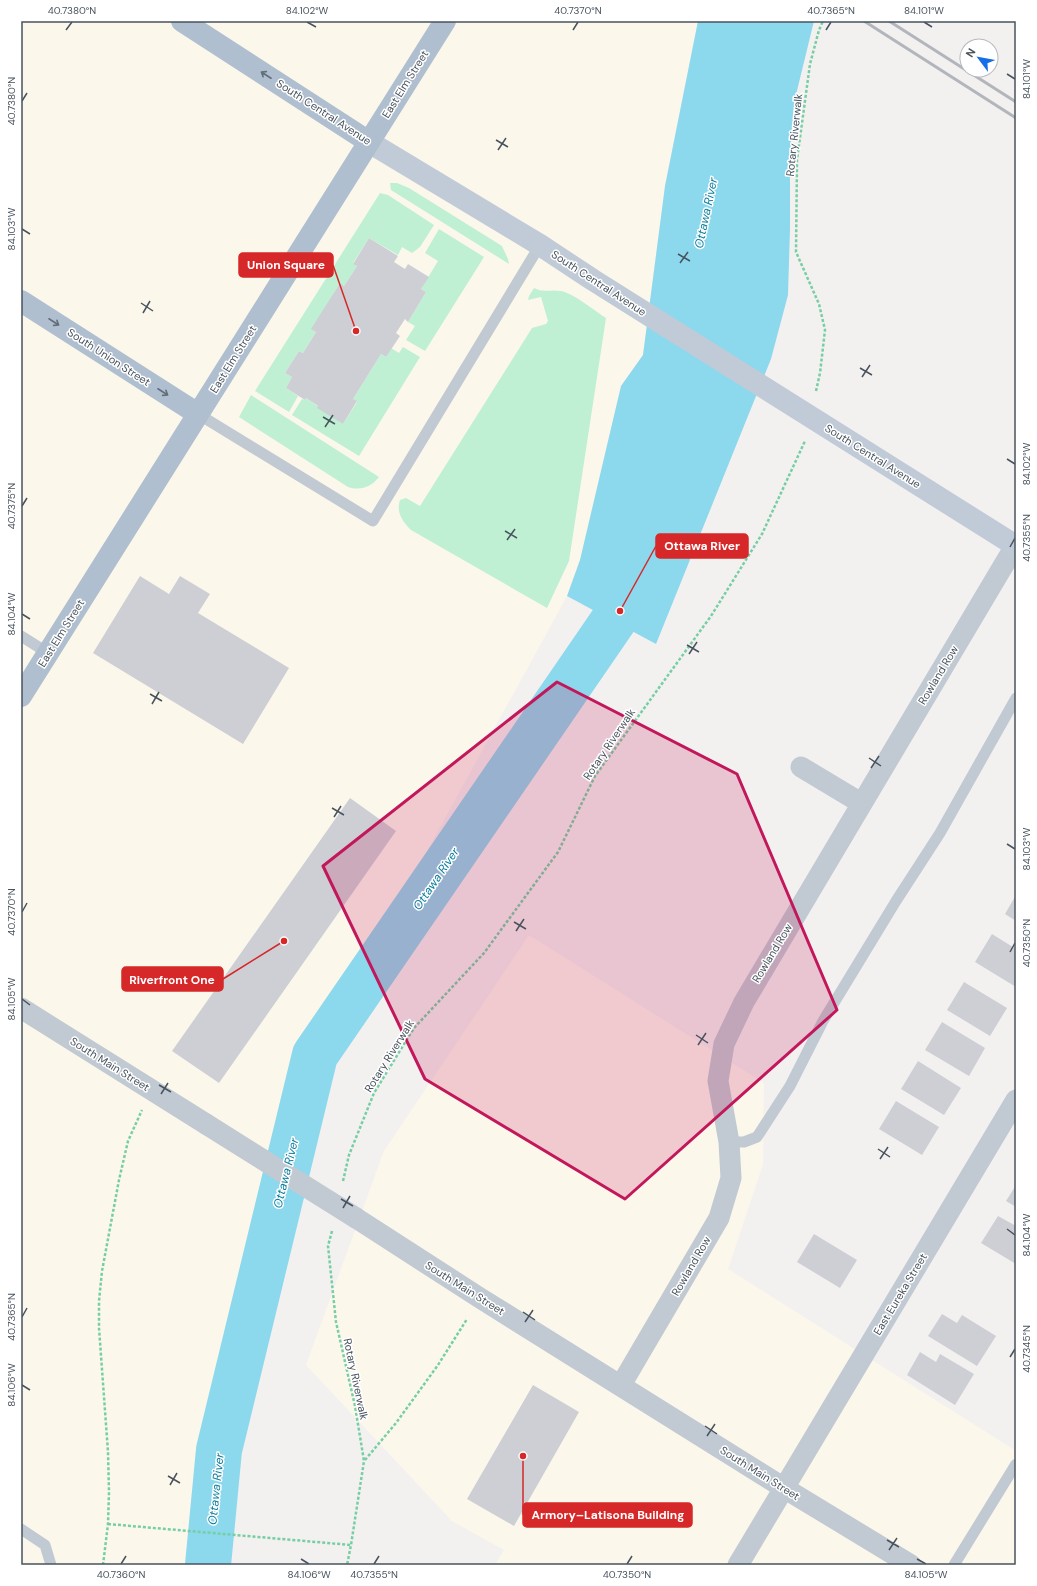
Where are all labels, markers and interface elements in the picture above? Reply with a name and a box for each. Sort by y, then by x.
text: 40.7380°N [48,4,96,17]
text: 84.102°W [286,4,329,17]
text: 40.7370°N [554,4,602,17]
text: 40.7365°N [807,4,855,17]
text: 84.101°W [904,4,944,17]
north arrow [959,38,999,78]
text: N [962,46,979,60]
street label: East Elm Street [379,48,431,120]
text: 84.101°W [1020,59,1033,99]
one-way arrow [261,71,272,79]
street label: South Central Avenue [274,76,374,148]
text: 40.7380°N [5,77,18,125]
street label: Rotary Riverwalk [783,92,805,177]
water label: Ottawa River [691,176,721,250]
text: 84.103°W [5,207,18,250]
street label: South Central Avenue [549,247,649,319]
callout: Union Square [239,253,333,277]
text: Union Square [247,257,325,273]
one-way arrow [48,318,59,326]
street label: East Elm Street [207,323,259,395]
street label: South Union Street [65,325,153,389]
one-way arrow [157,388,168,396]
street label: South Central Avenue [823,421,923,491]
text: 84.102°W [1020,442,1033,485]
text: 40.7375°N [5,483,18,529]
text: 40.7355°N [1020,514,1033,562]
callout: Ottawa River [656,534,748,558]
text: Ottawa River [664,538,740,554]
text: 84.104°W [5,592,18,636]
street label: East Elm Street [35,597,87,669]
street label: Rowland Row [915,642,961,707]
street label: Rotary Riverwalk [580,705,638,782]
text: 84.103°W [1020,827,1033,870]
water label: Ottawa River [409,844,463,913]
text: 40.7370°N [5,888,18,936]
text: 40.7350°N [1020,919,1033,967]
street label: Rowland Row [749,920,795,985]
callout: Riverfront One [122,967,223,991]
text: Riverfront One [129,972,215,988]
text: 84.105°W [5,977,18,1021]
street label: Rotary Riverwalk [361,1017,417,1095]
street label: South Main Street [68,1034,152,1094]
water label: Ottawa River [270,1136,303,1210]
text: 84.104°W [1020,1213,1033,1257]
street label: Rowland Row [668,1233,714,1298]
street label: East Eureka Street [870,1251,930,1337]
street label: South Main Street [423,1258,507,1318]
text: 40.7365°N [5,1293,18,1341]
text: 40.7345°N [1020,1325,1033,1373]
street label: Rotary Riverwalk [341,1337,372,1422]
text: 84.106°W [5,1363,18,1407]
street label: South Main Street [718,1443,802,1503]
water label: Ottawa River [204,1452,228,1526]
callout: Armory–Latisona Building [523,1503,692,1527]
text: Armory–Latisona Building [532,1507,684,1523]
text: 40.7360°N [97,1568,145,1581]
text: 84.106°W [287,1568,331,1581]
text: 40.7355°N [350,1568,398,1581]
text: 40.7350°N [603,1568,651,1581]
text: 84.105°W [904,1568,948,1581]

